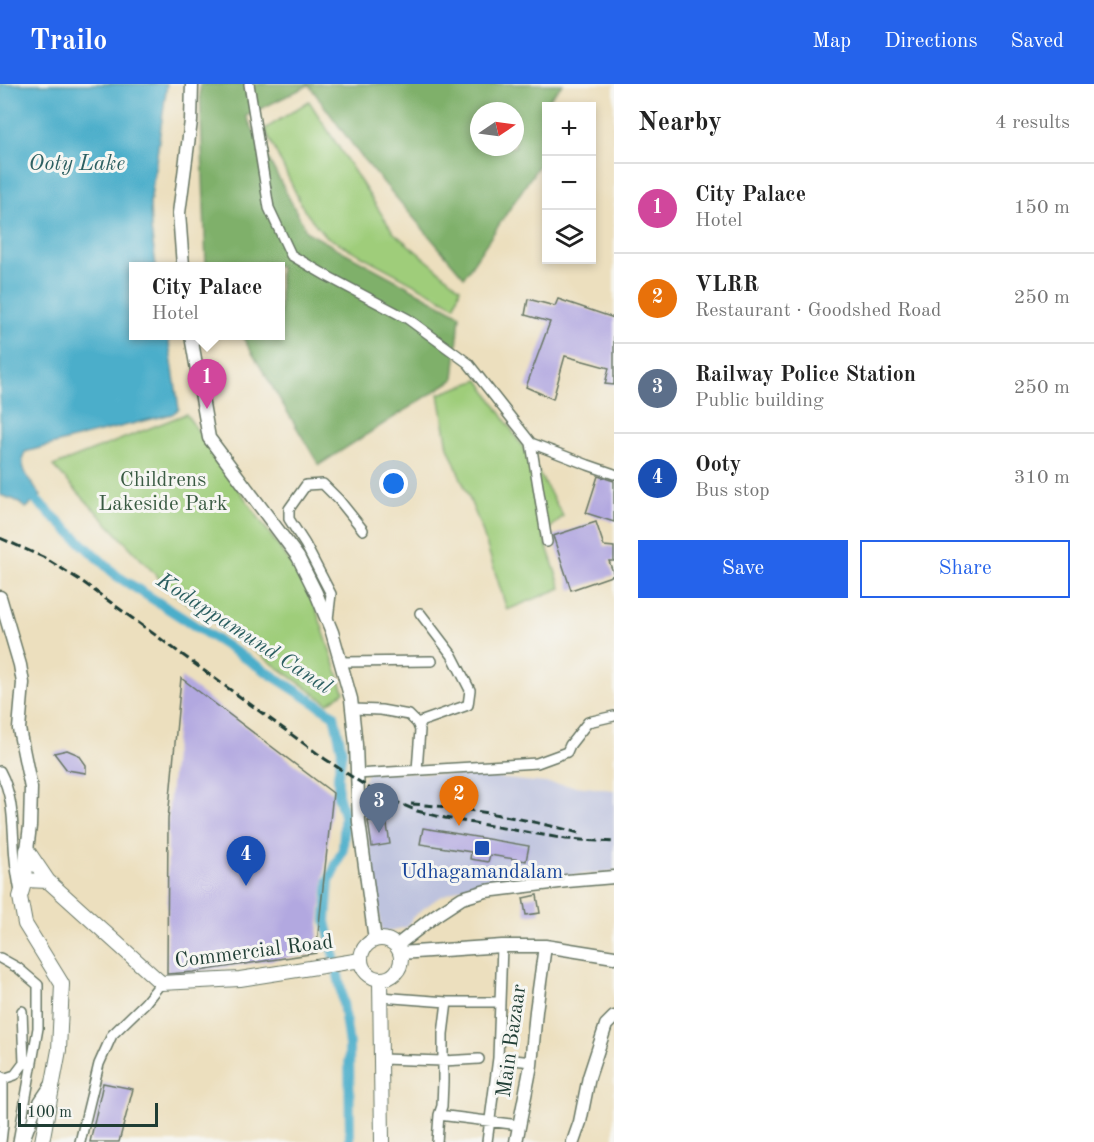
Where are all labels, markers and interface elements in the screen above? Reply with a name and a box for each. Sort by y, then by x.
text: Trailo [30,28,107,56]
text: Map [812,31,851,52]
text: Directions [884,31,978,52]
text: Saved [1011,31,1064,52]
north arrow [470,102,524,156]
map controls [542,102,596,264]
button: + [542,102,596,156]
text: Nearby [638,110,722,136]
text: 4 results [995,113,1070,133]
water label: Ooty Lake [29,153,125,175]
button: − [542,156,596,210]
text: City Palace [695,184,806,206]
text: 1 [652,198,663,218]
text: 150 m [1014,198,1070,218]
button: layers [542,210,596,264]
text: Hotel [695,211,742,231]
popup [129,262,285,340]
text: VLRR [695,274,759,296]
text: City Palace [151,277,263,299]
text: 2 [652,288,663,308]
text: 250 m [1014,288,1070,308]
text: Restaurant · Goodshed Road [695,301,941,321]
text: Hotel [151,304,199,324]
pin: 1 [188,360,226,409]
text: Railway Police Station [695,364,916,386]
text: 3 [652,378,663,398]
text: 250 m [1014,378,1070,398]
text: Public building [695,391,824,411]
text: Ooty [695,454,741,476]
text: 4 [652,468,663,488]
text: 310 m [1014,468,1070,488]
your location [379,469,408,498]
park label: Childrens Lakeside Park [98,470,228,515]
text: Bus stop [695,481,770,501]
button: Save [638,540,848,598]
button: Share [860,540,1070,598]
water label: Kodappamund Canal [152,569,336,699]
pin: 2 [440,776,478,826]
pin: 3 [360,784,398,833]
pin: 4 [226,836,266,886]
marker: Udhagamandalam [473,839,491,857]
place label: Udhagamandalam [401,862,563,883]
street label: Commercial Road [173,932,335,972]
street label: Main Bazaar [494,983,530,1099]
scale bar [18,1100,158,1128]
text: 100 m [27,1105,72,1121]

